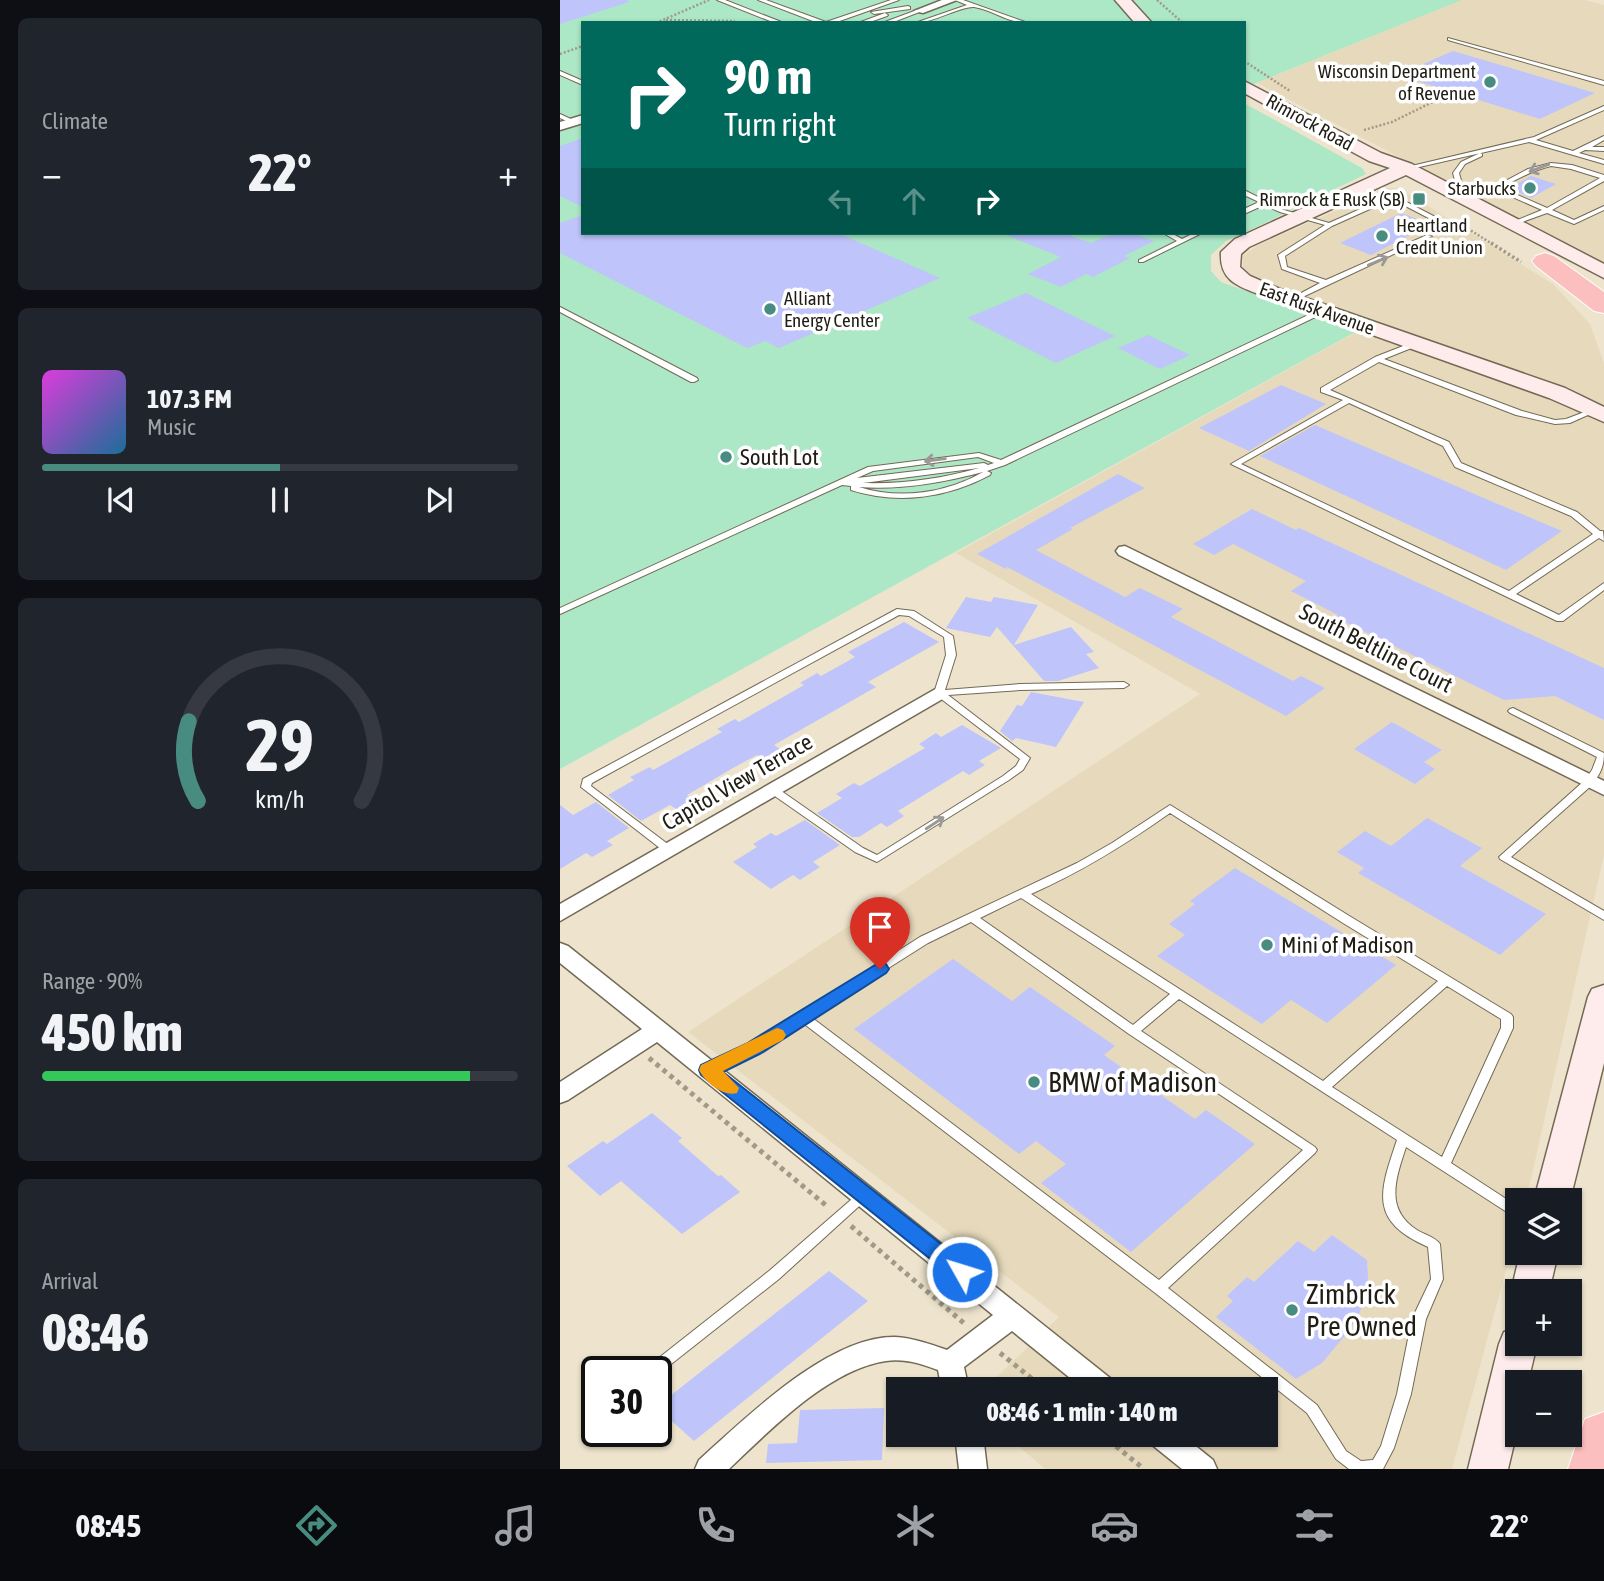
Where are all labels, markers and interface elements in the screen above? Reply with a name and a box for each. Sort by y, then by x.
text: 90 m [724,48,812,104]
icon: right [609,49,700,140]
place label: Wisconsin Department of Revenue [1318,60,1476,104]
marker: Wisconsin Department of Revenue [1482,74,1498,90]
street label: Rimrock Road [1263,89,1357,155]
text: Turn right [724,106,837,143]
text: Climate [42,108,108,134]
text: 22° [248,142,312,202]
text: − [42,151,62,194]
text: + [498,151,518,194]
one-way arrow [1528,163,1550,175]
place label: Starbucks [1448,177,1516,199]
marker: Starbucks [1522,180,1538,196]
icon: left [822,182,860,220]
icon: ahead [895,182,933,220]
icon: right [968,182,1006,220]
place label: Rimrock & E Rusk (SB) [1259,188,1405,210]
marker: Rimrock & E Rusk (SB) [1411,191,1427,207]
place label: Heartland Credit Union [1396,214,1483,258]
marker: Heartland Credit Union [1374,228,1390,244]
one-way arrow [1366,254,1388,267]
street label: East Rusk Avenue [1257,277,1377,339]
place label: Alliant Energy Center [784,287,880,331]
marker: Alliant Energy Center [762,301,778,317]
text: 107.3 FM [147,384,232,414]
text: Music [147,414,195,440]
place label: South Lot [740,444,819,470]
marker: South Lot [718,449,734,465]
one-way arrow [924,454,947,467]
icon: previous [102,481,140,519]
icon: pause [261,481,299,519]
icon: next [420,481,458,519]
street label: South Beltline Court [1295,598,1457,698]
text: 29 [246,703,314,786]
street label: Capitol View Terrace [657,728,817,836]
text: km/h [255,784,305,812]
one-way arrow [925,816,945,830]
pin [850,897,910,969]
icon: arrive [861,908,899,946]
place label: Mini of Madison [1281,932,1414,958]
marker: Mini of Madison [1259,937,1275,953]
text: Range · 90% [42,968,142,994]
text: 450 km [42,1002,183,1062]
place label: BMW of Madison [1048,1066,1217,1098]
marker: BMW of Madison [1026,1074,1042,1090]
map controls [1505,1188,1582,1447]
button: layers [1505,1188,1582,1265]
position arrow [925,1235,999,1309]
text: Arrival [42,1268,98,1294]
place label: Zimbrick Pre Owned [1306,1278,1417,1342]
button: + [1505,1279,1582,1356]
text: 08:46 [42,1302,149,1362]
marker: Zimbrick Pre Owned [1284,1302,1300,1318]
speed limit sign: 30 [581,1356,672,1447]
button: − [1505,1370,1582,1447]
text: 08:46 · 1 min · 140 m [987,1397,1177,1427]
icon: directions [292,1501,341,1550]
icon: music [491,1501,540,1550]
icon: phone [691,1501,740,1550]
icon: climate [891,1501,940,1550]
icon: car [1090,1501,1139,1550]
icon: filters [1290,1501,1339,1550]
text: 08:45 [75,1507,141,1544]
text: 22° [1490,1507,1529,1544]

